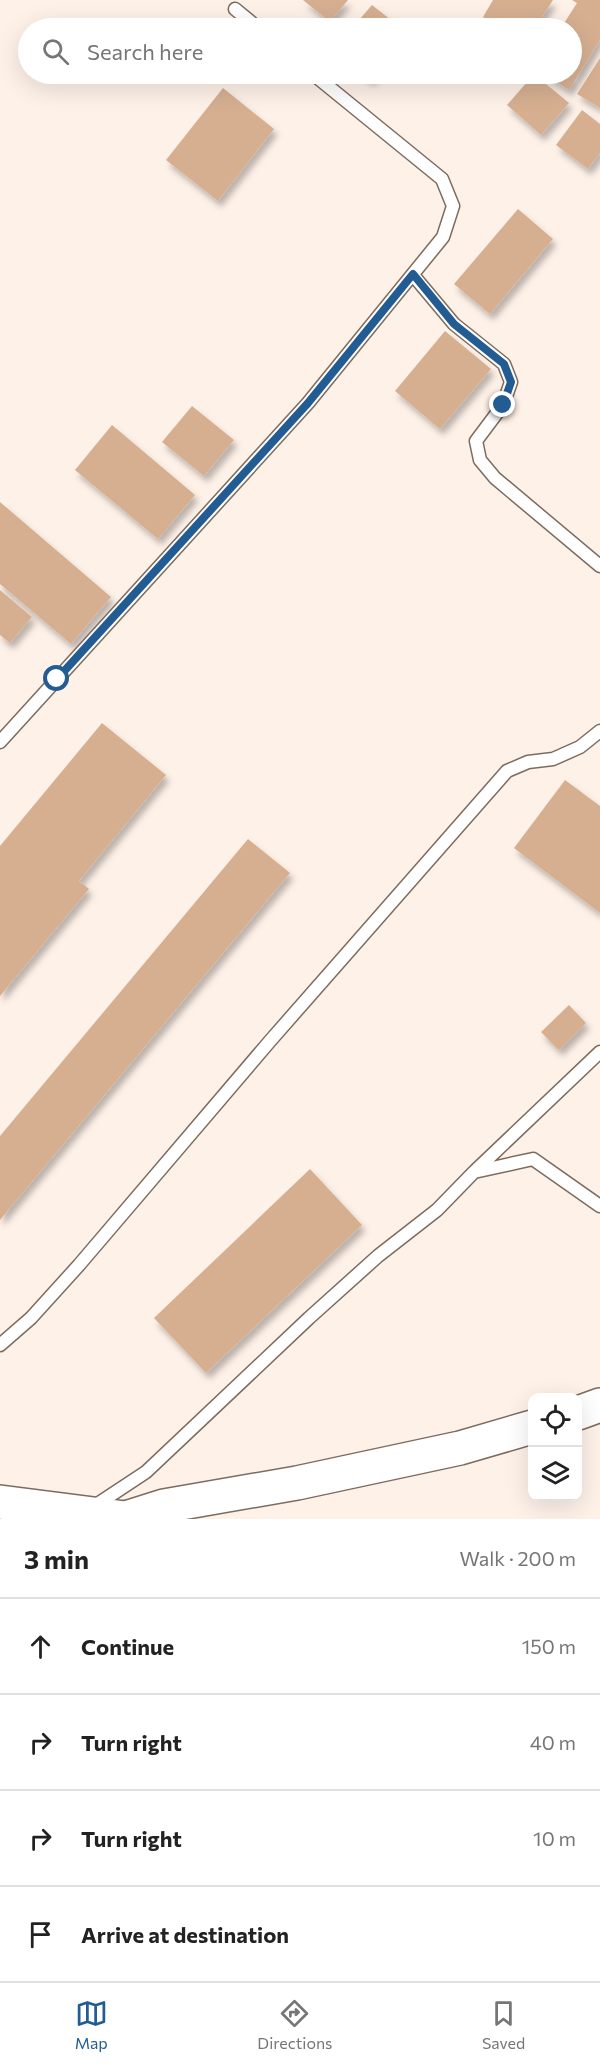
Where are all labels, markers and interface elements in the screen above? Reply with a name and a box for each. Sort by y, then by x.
search box [18,18,582,84]
icon: search [39,35,72,68]
text: Search here [87,38,203,65]
route end [489,391,515,417]
route start [43,665,69,691]
map controls [528,1393,582,1501]
button: locate [528,1393,582,1447]
button: layers [528,1447,582,1501]
text: 3 min [24,1543,89,1574]
text: Walk · 200 m [459,1546,576,1570]
icon: ahead [24,1630,57,1663]
text: Continue [81,1633,174,1660]
text: 150 m [522,1634,576,1658]
icon: right [24,1726,57,1759]
text: Turn right [81,1729,182,1756]
text: 40 m [530,1730,576,1754]
icon: right [24,1822,57,1855]
text: Turn right [81,1825,182,1852]
text: 10 m [533,1826,576,1850]
icon: arrive [24,1918,57,1951]
text: Arrive at destination [81,1921,289,1948]
tab: Map [75,1997,108,2052]
tab: Directions [257,1997,332,2052]
tab: Saved [482,1997,525,2052]

